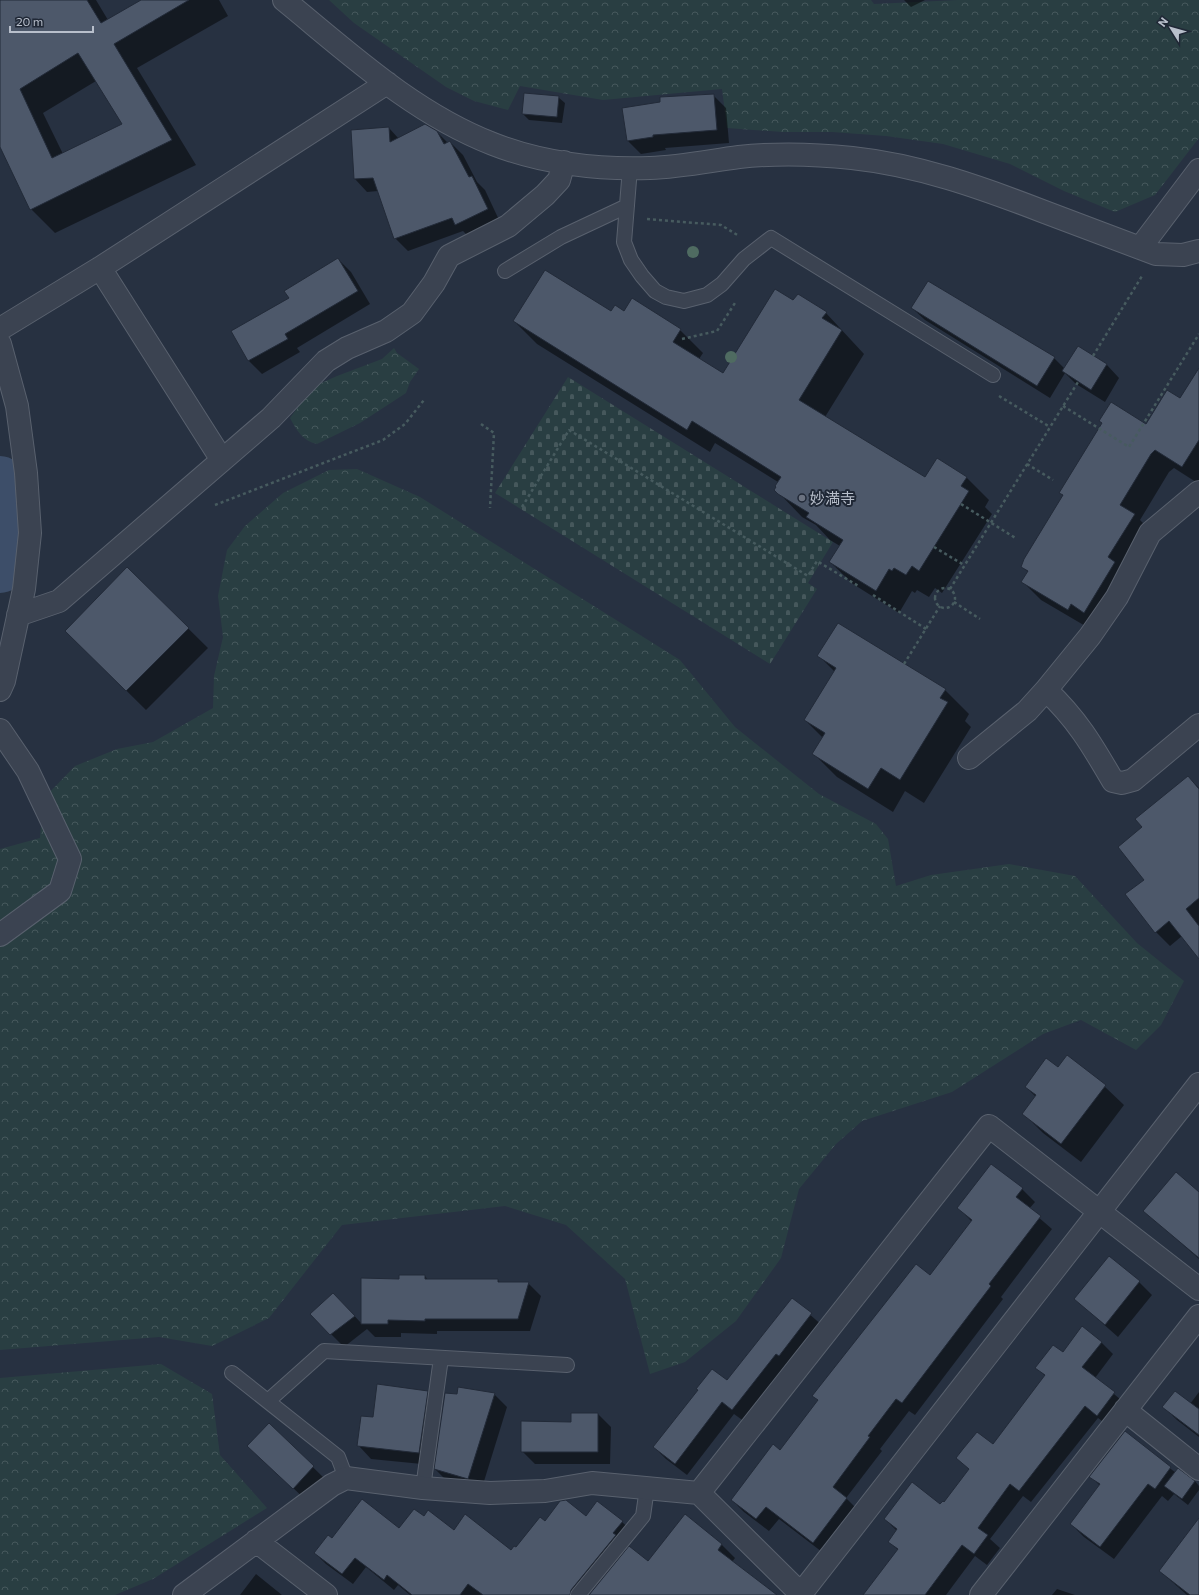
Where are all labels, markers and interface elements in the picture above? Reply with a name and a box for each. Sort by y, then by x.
scale bar [10,8,93,34]
north arrow [1151,8,1191,48]
text: 20 m [16,14,43,28]
text: N [1155,14,1170,29]
place label: 妙満寺 [810,489,855,507]
marker: 妙満寺 [797,493,807,503]

